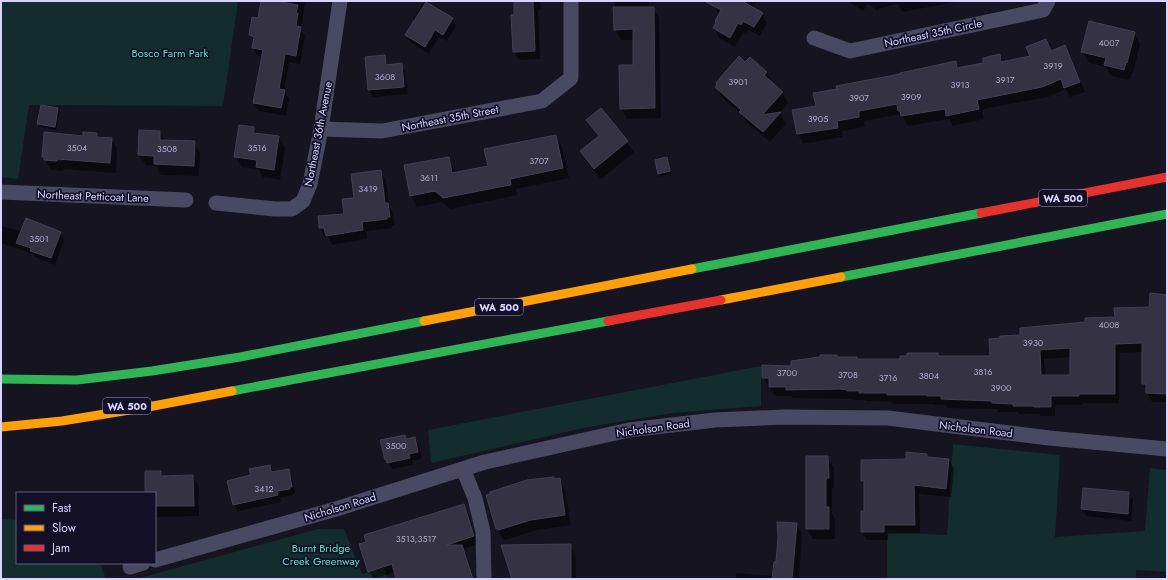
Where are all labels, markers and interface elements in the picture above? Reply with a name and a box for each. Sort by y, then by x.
street label: Northeast 35th Circle [883,15,984,51]
house number: 4007 [1099,36,1120,49]
park label: Bosco Farm Park [132,45,209,61]
house number: 3919 [1043,59,1063,72]
house number: 3608 [375,70,395,83]
house number: 3917 [996,73,1015,86]
house number: 3901 [728,75,748,88]
house number: 3913 [950,78,970,91]
street label: Northeast 36th Avenue [300,80,336,188]
house number: 3909 [901,90,921,103]
house number: 3907 [849,91,869,104]
street label: Northeast 35th Street [400,101,500,135]
house number: 3905 [808,112,828,125]
house number: 3504 [67,141,87,154]
house number: 3516 [247,141,267,154]
house number: 3508 [157,142,177,155]
house number: 3707 [529,154,549,167]
house number: 3611 [420,171,438,184]
house number: 3419 [358,182,378,195]
street label: Northeast Petticoat Lane [37,186,149,206]
road number: WA 500 [1039,190,1087,206]
house number: 3501 [29,232,49,245]
road number: WA 500 [475,299,523,315]
house number: 4008 [1099,318,1120,331]
house number: 3930 [1023,336,1044,349]
house number: 3816 [973,365,993,378]
house number: 3700 [777,366,798,379]
house number: 3708 [838,368,858,381]
house number: 3804 [919,369,939,382]
house number: 3716 [879,371,897,384]
house number: 3900 [991,381,1012,394]
road number: WA 500 [103,398,151,414]
street label: Nicholson Road [615,415,691,441]
street label: Nicholson Road [938,417,1014,441]
house number: 3500 [386,439,407,452]
house number: 3412 [254,482,274,495]
street label: Nicholson Road [302,489,378,525]
legend [16,492,156,564]
text: Fast [52,499,71,517]
text: Slow [52,519,77,537]
house number: 3513;3517 [396,532,437,545]
text: Jam [50,539,70,557]
park label: Burnt Bridge Creek Greenway [282,540,360,569]

